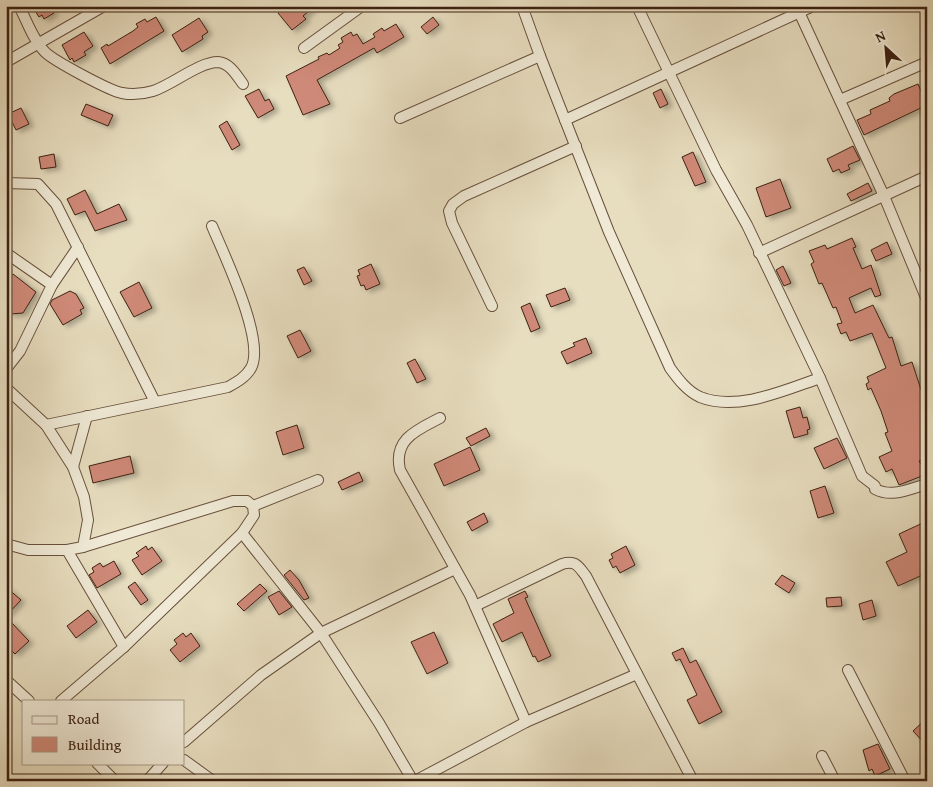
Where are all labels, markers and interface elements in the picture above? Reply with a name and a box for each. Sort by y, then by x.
north arrow [860,22,910,72]
text: N [872,25,889,47]
legend [22,700,185,764]
text: Road [68,708,99,729]
text: Building [68,734,122,755]

